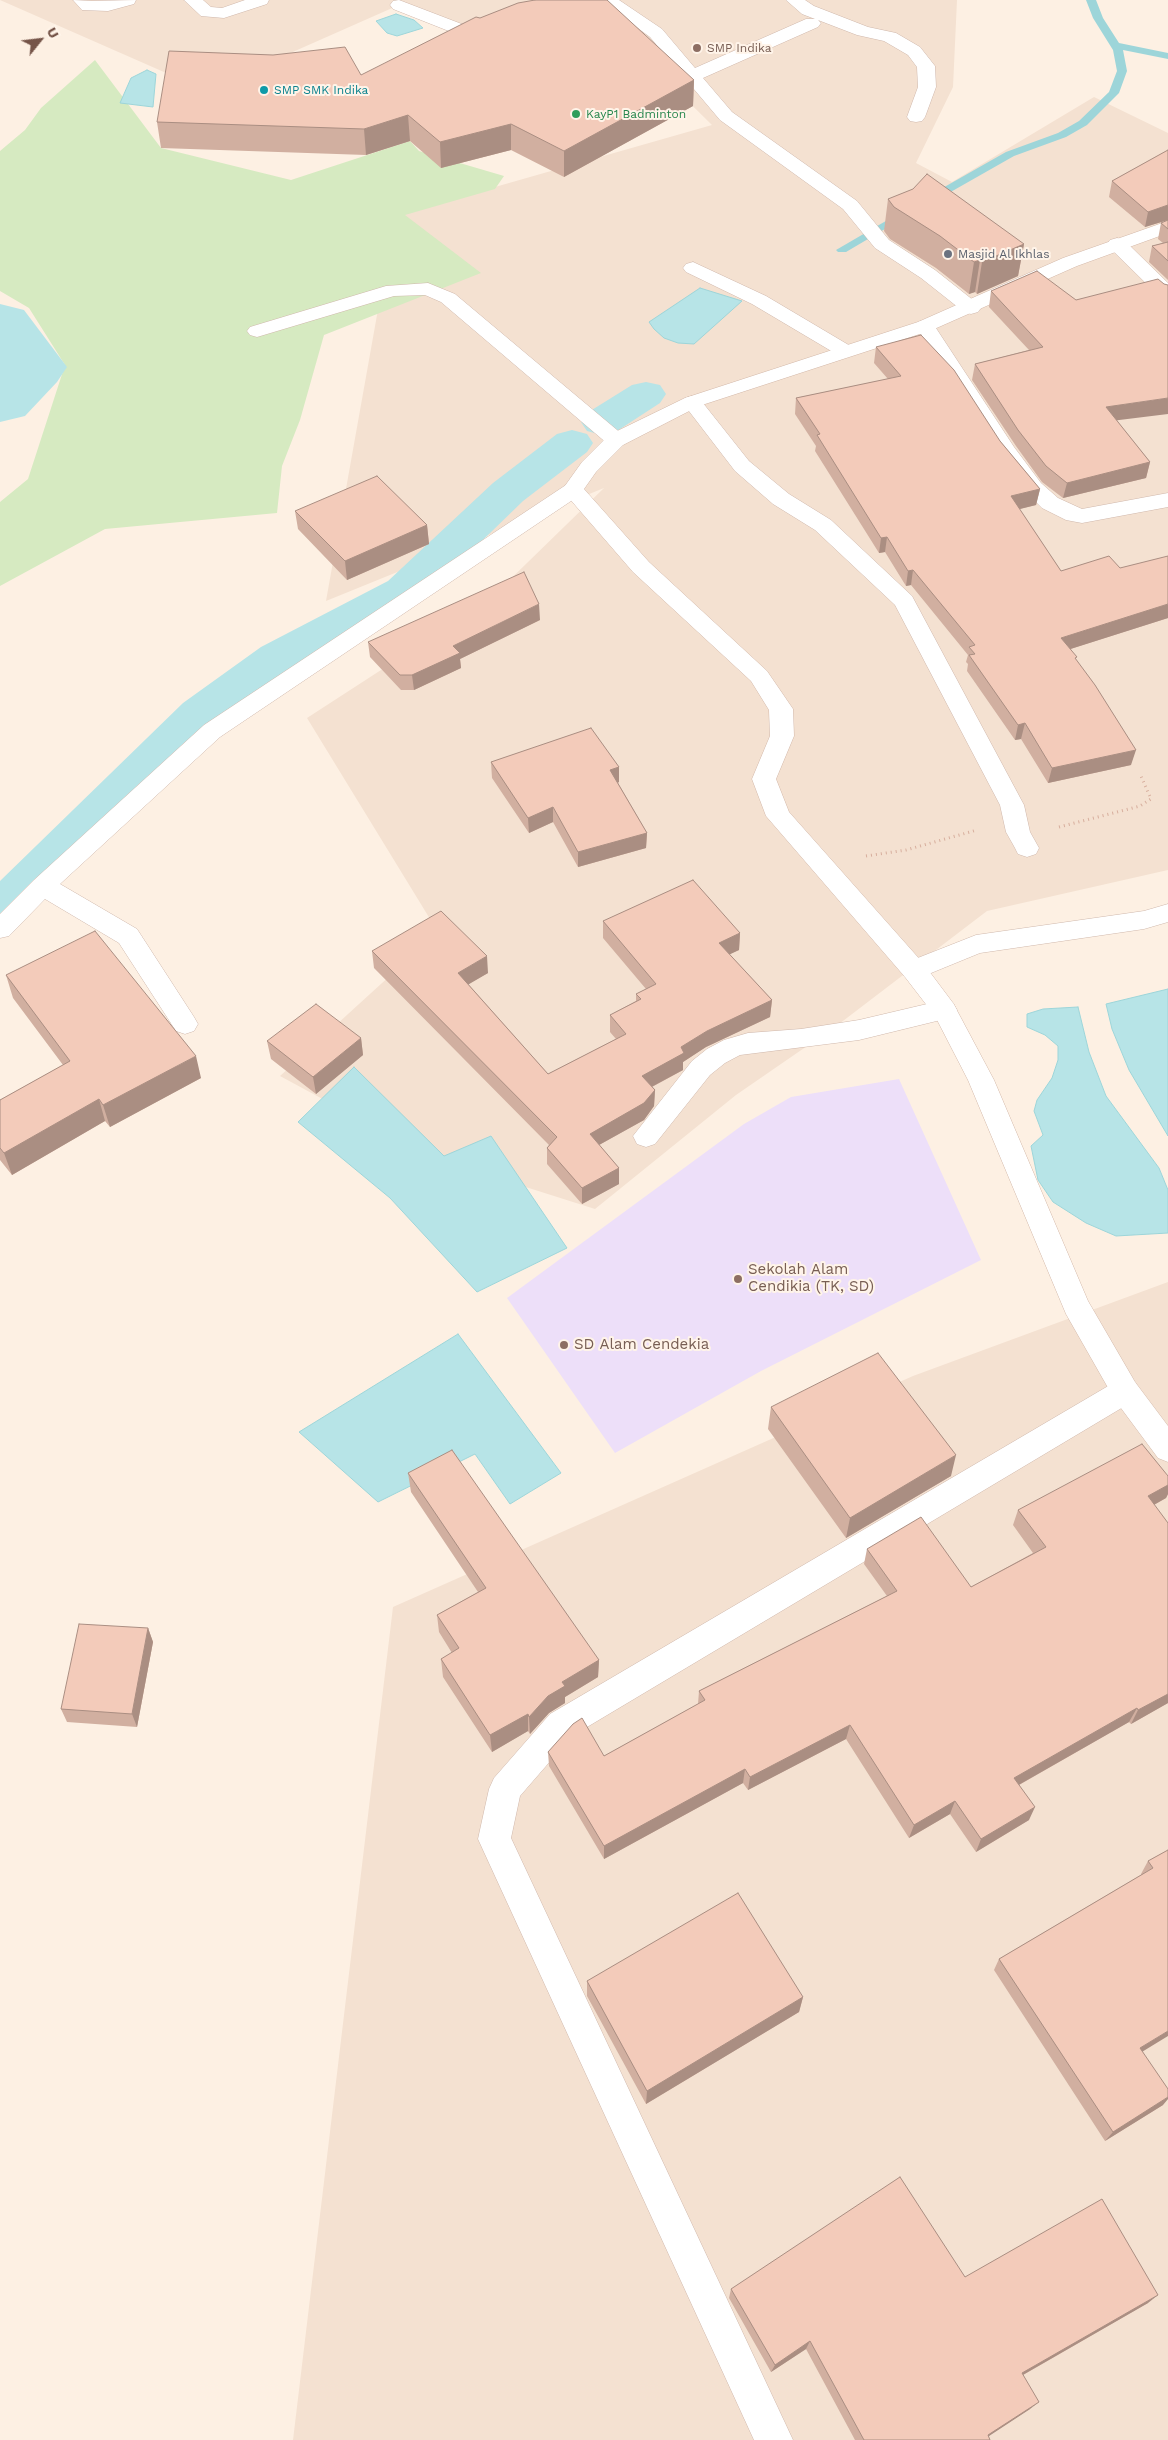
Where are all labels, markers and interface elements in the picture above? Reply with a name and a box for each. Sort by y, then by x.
north arrow [15,15,65,65]
text: U [44,24,63,41]
place label: SMP Indika [707,41,771,55]
marker: SMP Indika [691,42,703,54]
place label: SMP SMK Indika [274,83,368,97]
marker: SMP SMK Indika [258,84,270,96]
place label: KayP1 Badminton [586,107,686,121]
marker: KayP1 Badminton [570,108,582,120]
place label: Masjid Al Ikhlas [958,247,1049,261]
marker: Masjid Al Ikhlas [942,248,954,260]
place label: Sekolah Alam Cendikia (TK, SD) [748,1261,874,1296]
marker: Sekolah Alam Cendikia (TK, SD) [732,1273,744,1285]
place label: SD Alam Cendekia [574,1336,709,1354]
marker: SD Alam Cendekia [558,1339,570,1351]

